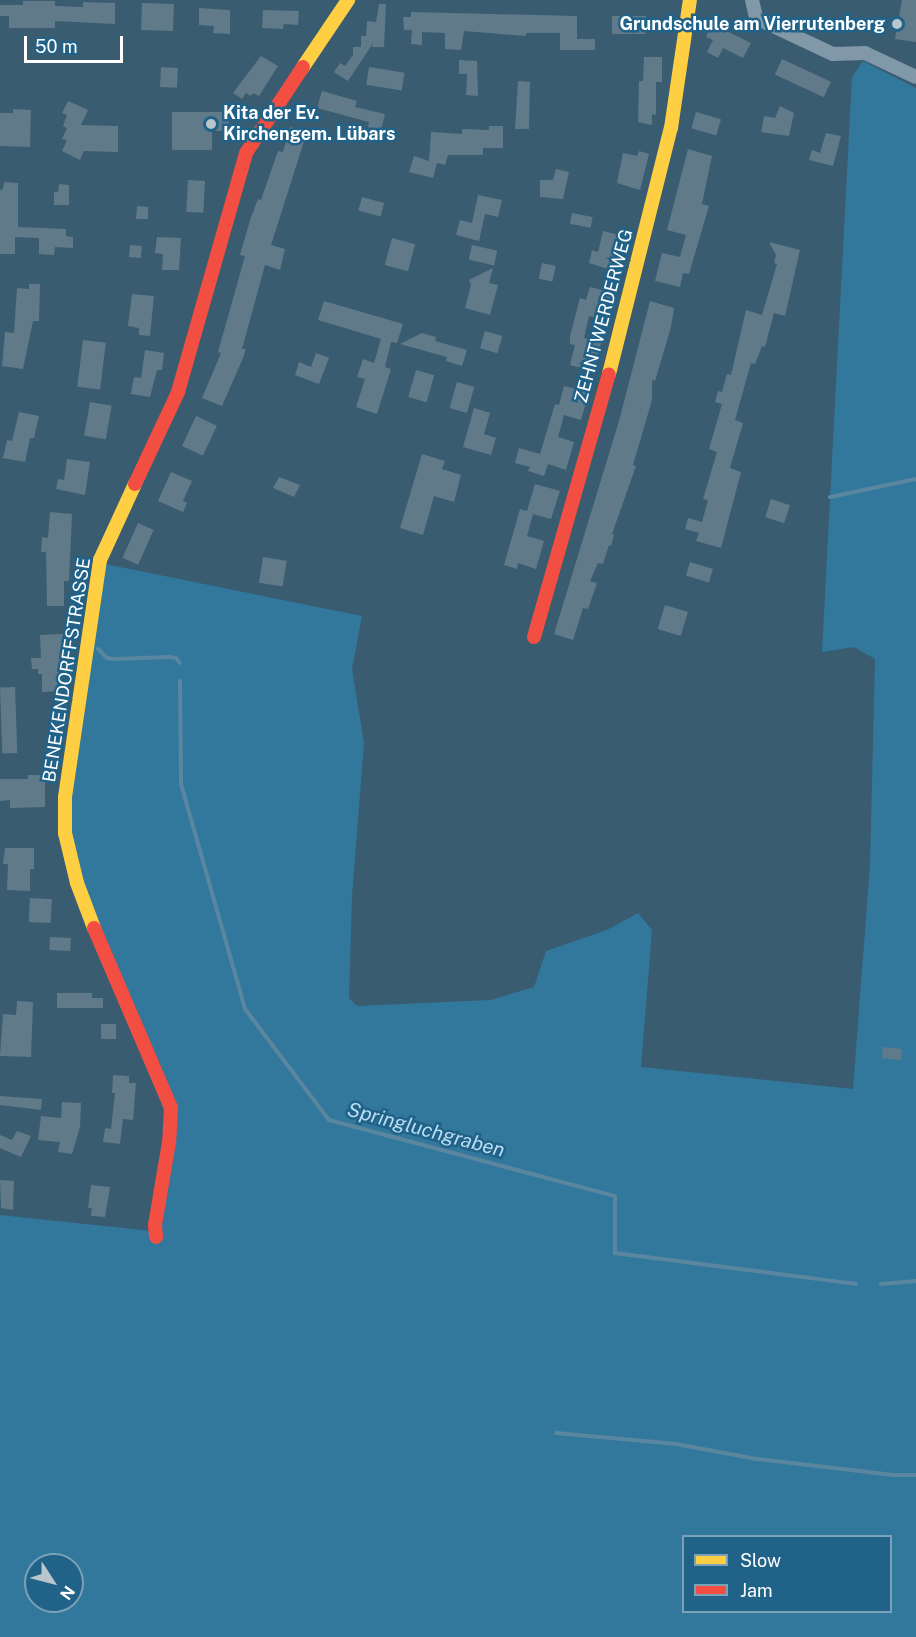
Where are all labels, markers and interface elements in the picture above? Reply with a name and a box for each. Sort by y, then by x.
place label: Grundschule am Vierrutenberg [619,13,885,35]
marker: Grundschule am Vierrutenberg [890,17,904,31]
scale bar [27,24,126,62]
text: 50 m [35,36,78,57]
place label: Kita der Ev. Kirchengem. Lübars [223,103,395,146]
marker: Kita der Ev. Kirchengem. Lübars [204,117,218,131]
street label: ZEHNTWERDERWEG [570,227,638,405]
street label: BENEKENDORFFSTRASSE [39,556,95,784]
water label: Springluchgraben [345,1097,507,1163]
legend [682,1535,892,1613]
text: Slow [740,1550,781,1571]
north arrow [24,1553,84,1613]
text: Jam [740,1580,773,1601]
text: N [56,1582,79,1603]

